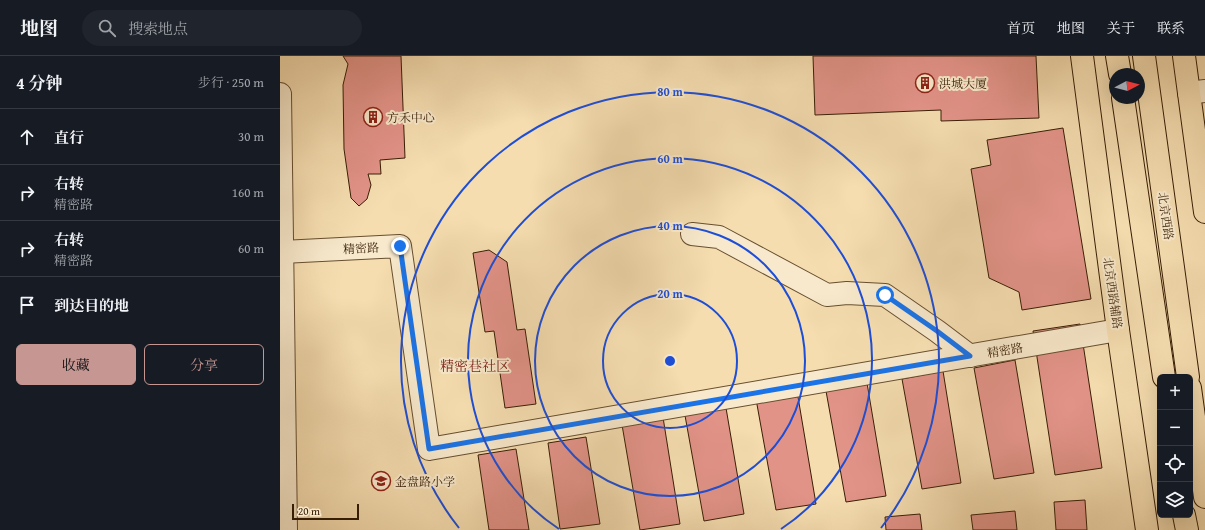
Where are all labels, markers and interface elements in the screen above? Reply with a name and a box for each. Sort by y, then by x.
search box [82,10,362,46]
text: 地图 [20,14,58,42]
icon: search [96,17,118,39]
text: 搜索地点 [128,18,188,39]
text: 首页 [1007,18,1035,38]
text: 地图 [1057,18,1085,38]
text: 关于 [1107,18,1135,38]
text: 联系 [1157,18,1185,38]
north arrow [1109,68,1145,104]
text: 4 分钟 [16,70,63,95]
building icon: 洪城大厦 [914,72,936,94]
text: 步行 · 250 m [198,73,264,92]
place label: 洪城大厦 [939,75,987,92]
text: 80 m [657,83,683,100]
building icon: 方禾中心 [362,106,384,128]
place label: 方禾中心 [387,109,435,126]
icon: ahead [16,126,38,148]
text: 直行 [54,127,84,148]
text: 30 m [238,127,264,146]
text: 60 m [657,150,683,167]
text: 右转 [54,173,84,194]
icon: right [16,182,38,204]
text: 160 m [232,183,264,202]
street label: 北京西路 [1154,191,1178,241]
text: 精密路 [54,195,93,214]
text: 40 m [657,217,683,234]
text: 右转 [54,229,84,250]
route end [391,237,409,255]
icon: right [16,238,38,260]
text: 60 m [238,239,264,258]
street label: 精密路 [343,239,379,257]
text: 精密路 [54,251,93,270]
street label: 北京西路辅路 [1100,256,1126,330]
text: 20 m [657,285,683,302]
route start [876,286,894,304]
icon: arrive [16,294,38,316]
text: 到达目的地 [54,295,129,316]
street label: 精密路 [986,339,1024,361]
button: 收藏 [16,344,136,385]
button: 分享 [144,344,264,385]
centre of rings [663,354,677,368]
district label: 精密巷社区 [440,356,510,376]
map controls [1157,374,1193,518]
button: + [1157,374,1193,410]
button: − [1157,410,1193,446]
button: locate [1157,446,1193,482]
school or university icon: 金盘路小学 [370,470,392,492]
place label: 金盘路小学 [395,473,455,490]
button: layers [1157,482,1193,518]
scale bar [292,502,359,521]
text: 20 m [298,503,320,519]

